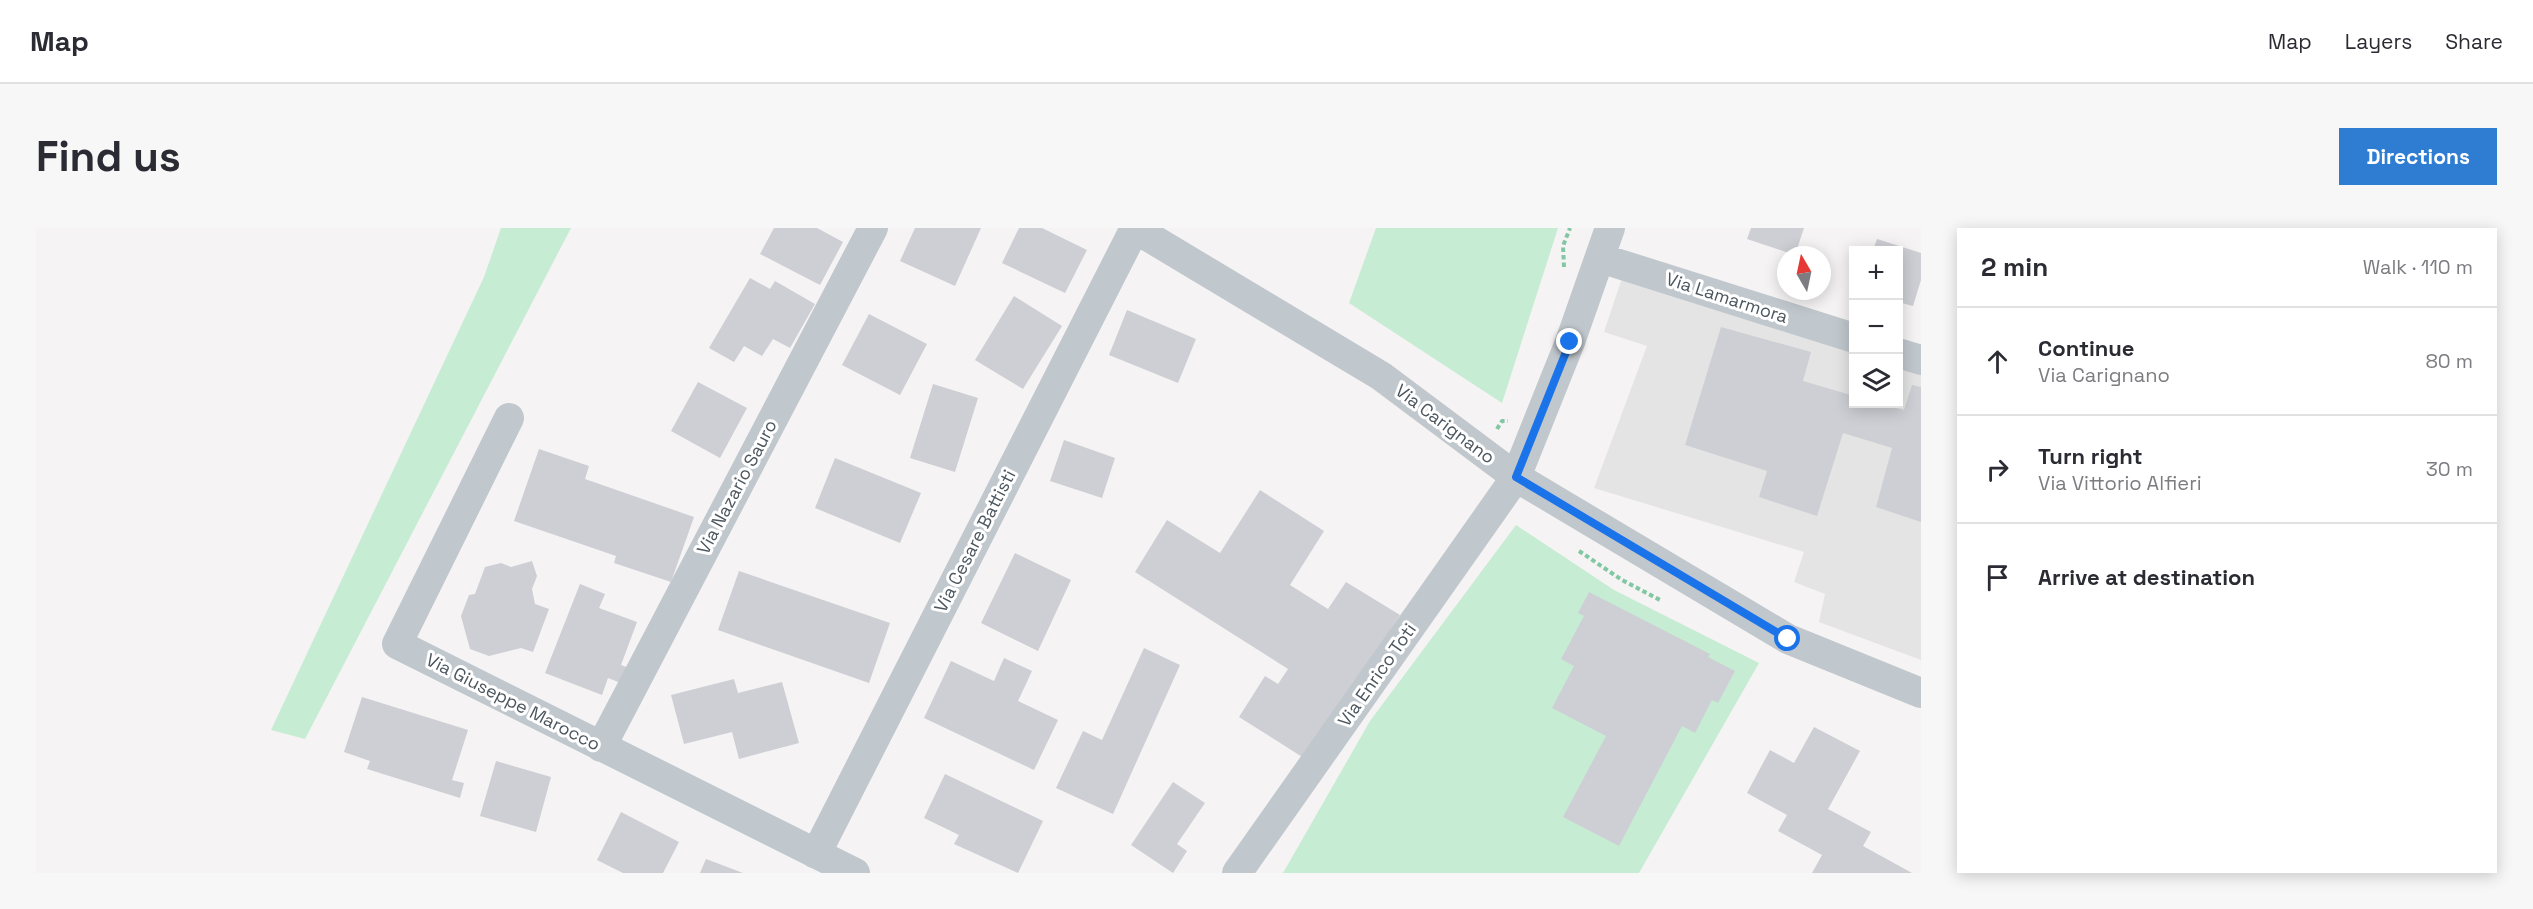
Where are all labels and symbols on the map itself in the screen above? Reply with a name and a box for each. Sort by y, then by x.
north arrow [1777,246,1831,300]
street label: Via Lamarmora [1663,267,1791,328]
route end [1556,328,1582,354]
street label: Via Carignano [1391,379,1500,469]
street label: Via Nazario Sauro [691,415,782,558]
street label: Via Cesare Battisti [929,466,1020,616]
street label: Via Enrico Toti [1332,618,1421,731]
route start [1774,625,1800,651]
street label: Via Giuseppe Marocco [422,648,604,756]

